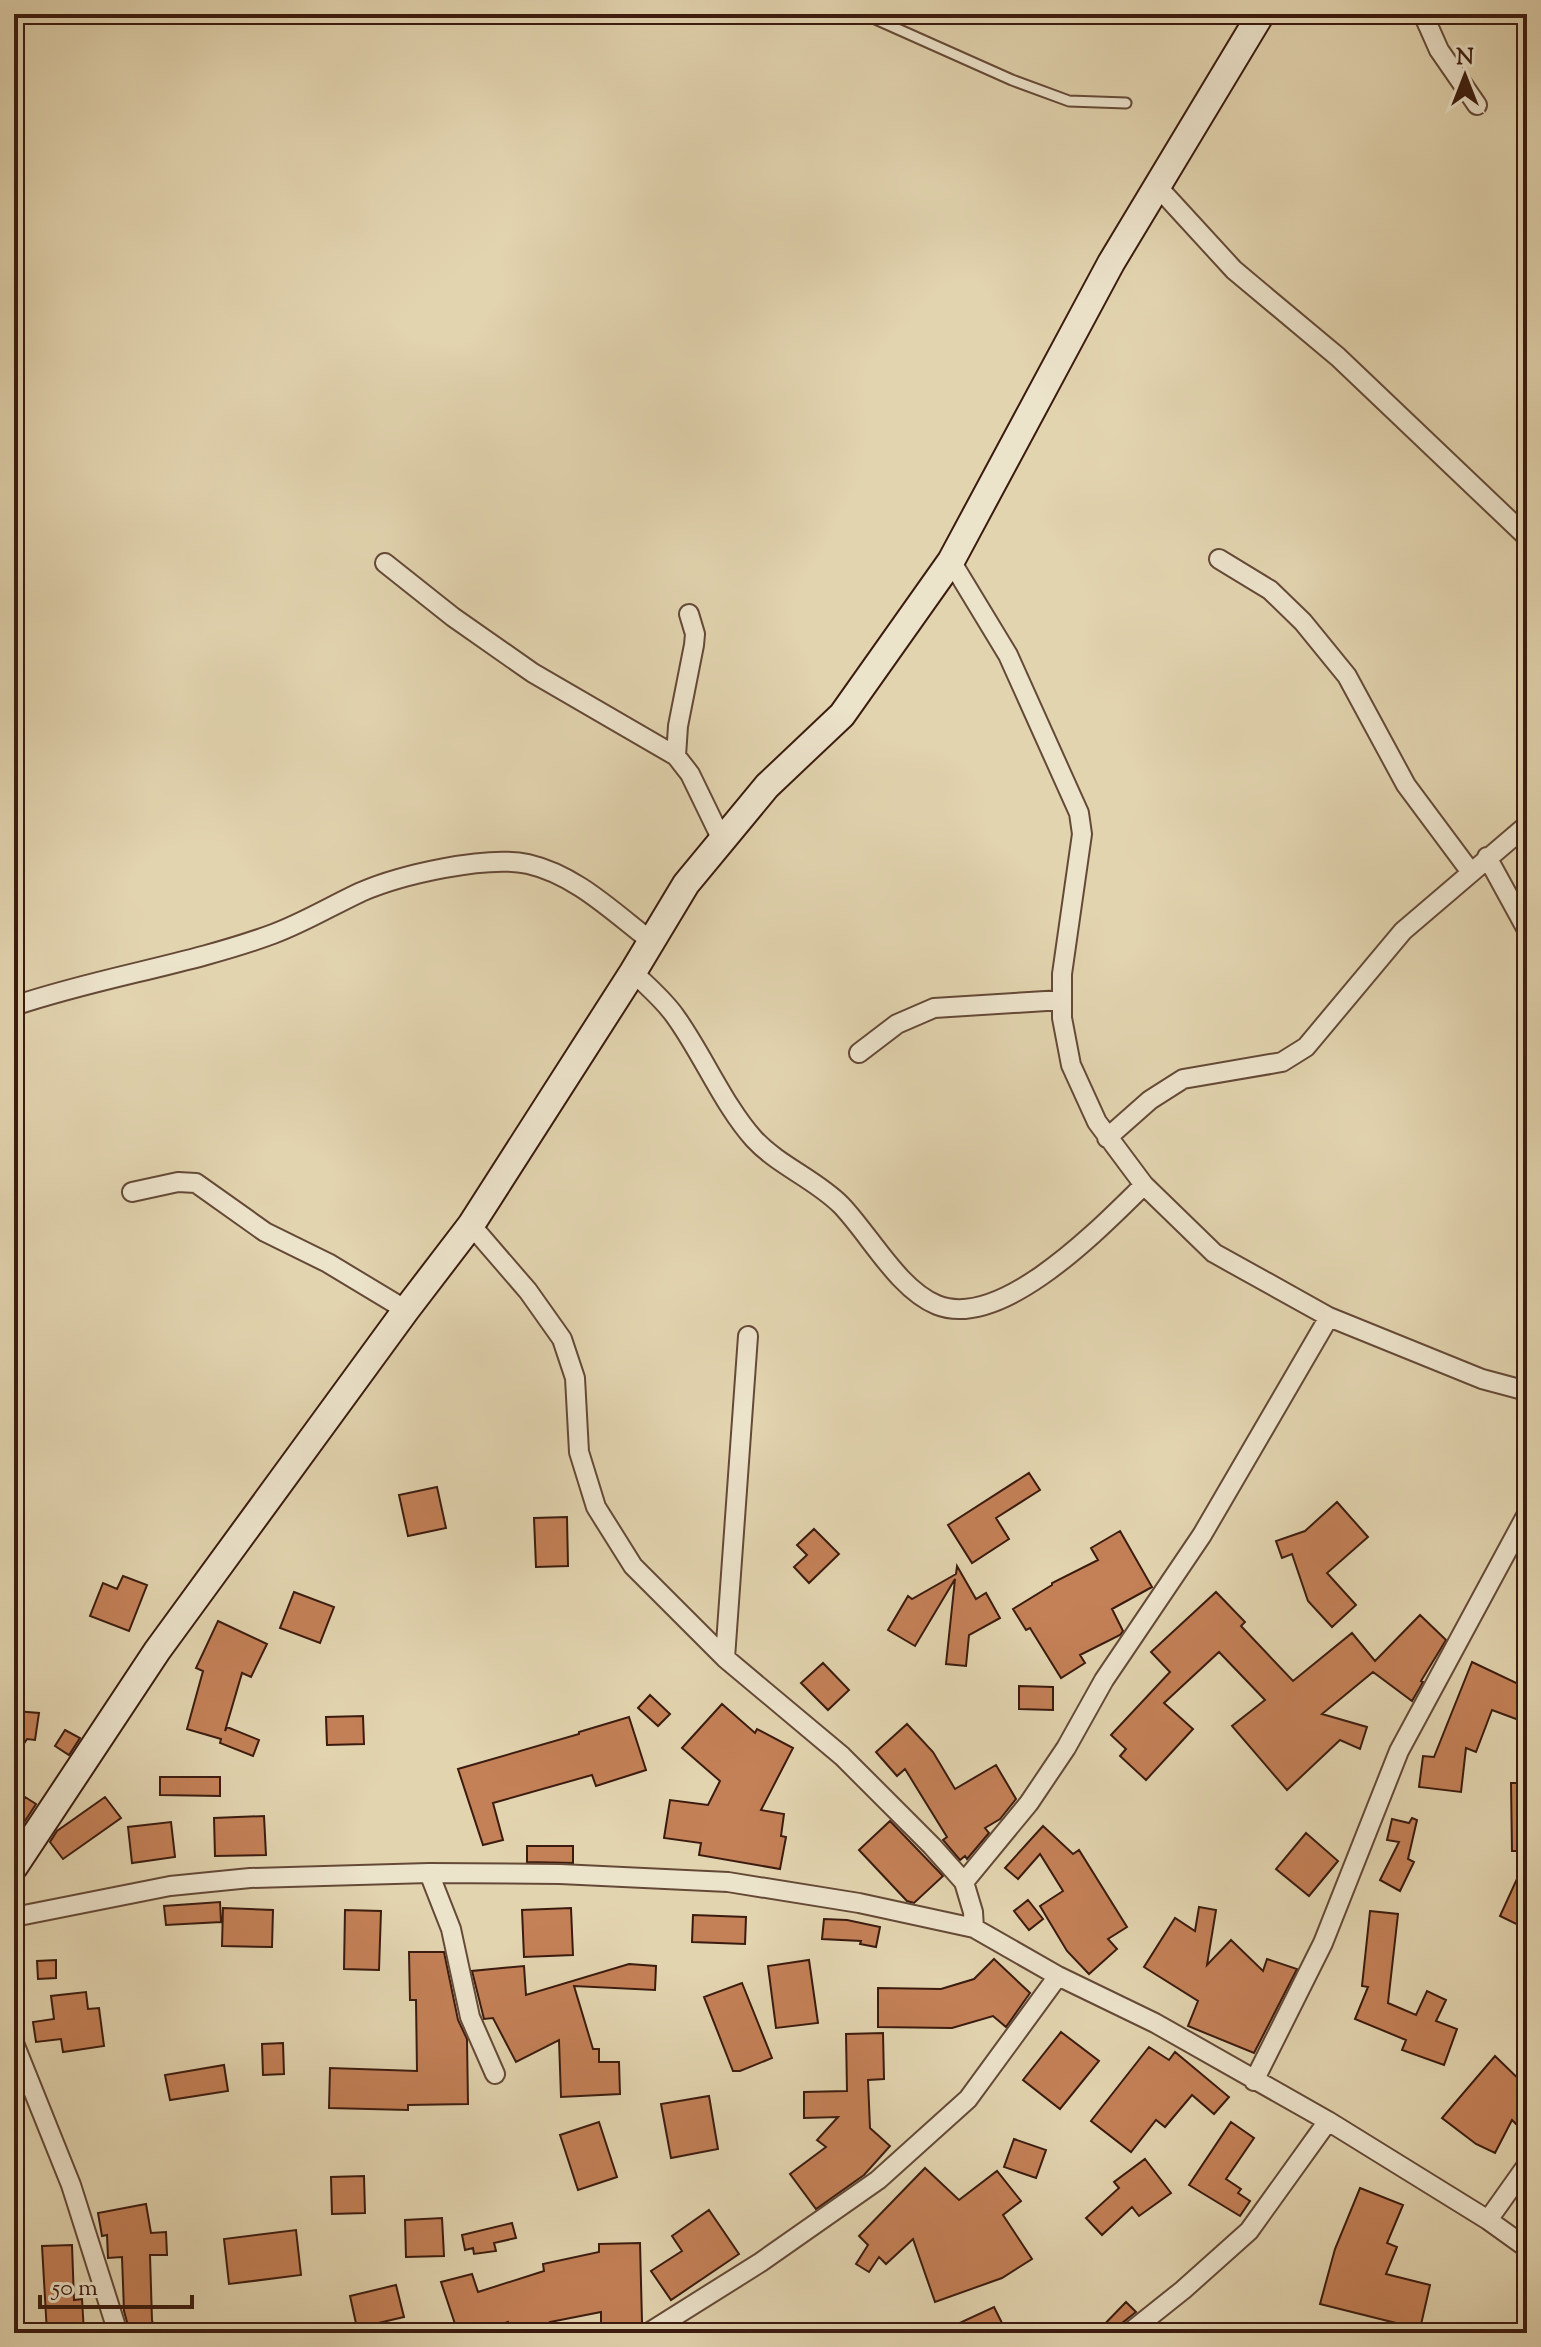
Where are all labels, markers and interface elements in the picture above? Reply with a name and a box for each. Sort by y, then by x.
north arrow [1425,36,1505,116]
text: N [1456,43,1474,75]
scale bar [40,2259,192,2309]
text: 50 m [50,2272,98,2306]

